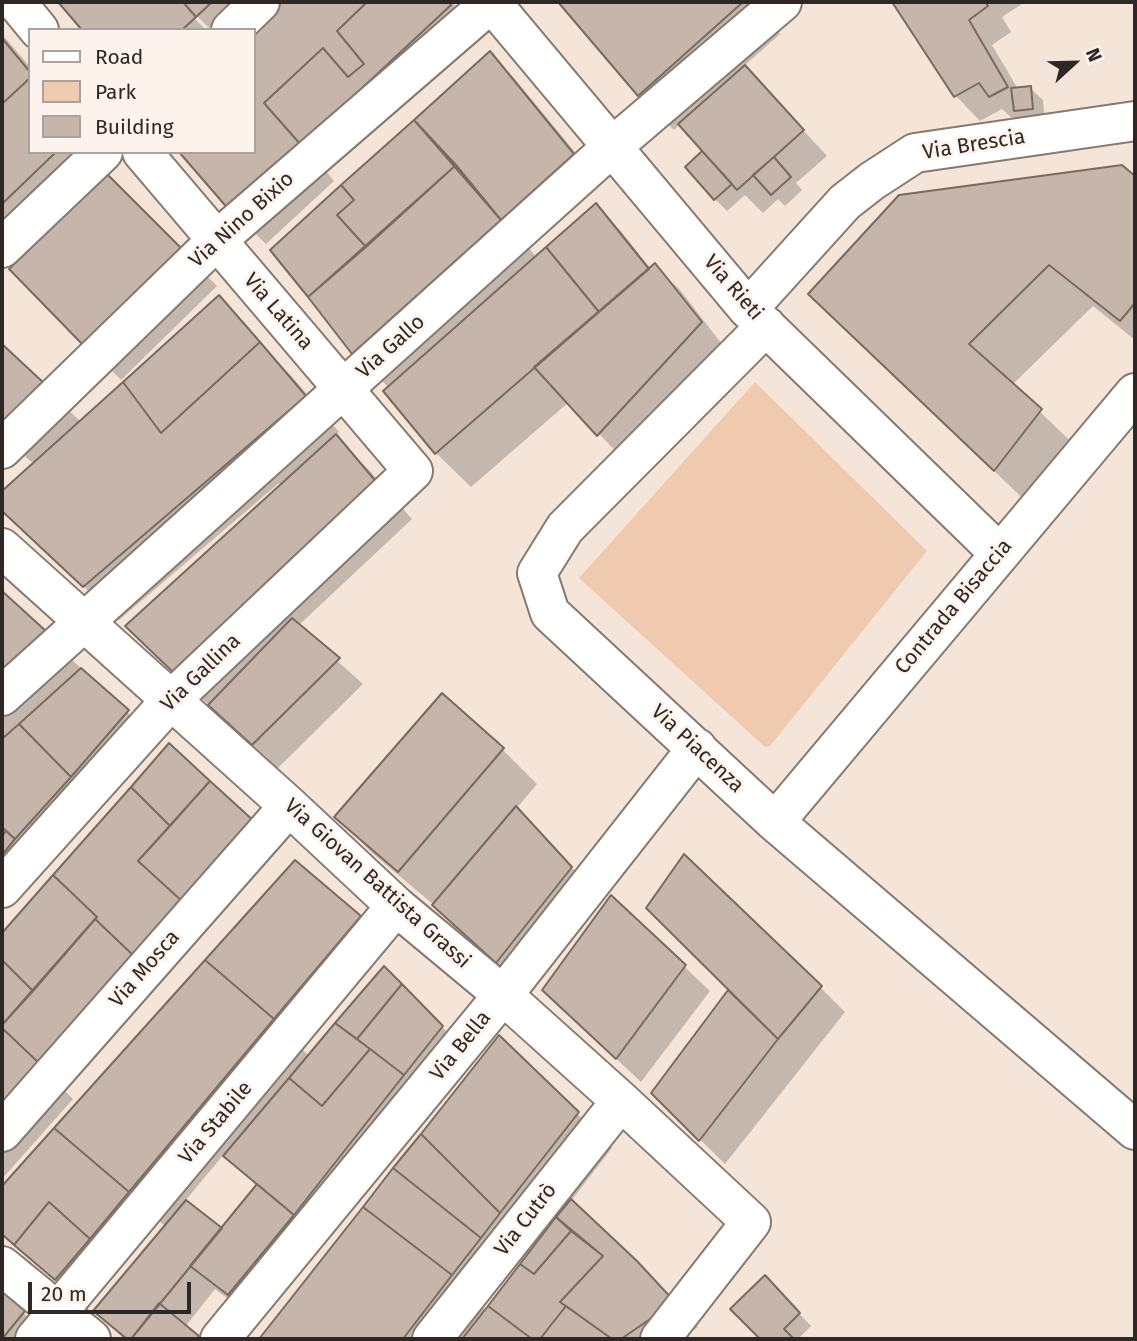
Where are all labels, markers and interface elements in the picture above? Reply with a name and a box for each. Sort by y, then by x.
legend [28,28,256,154]
north arrow [1039,28,1109,98]
text: Road [95,44,143,70]
text: N [1081,45,1107,65]
text: Park [95,79,136,105]
text: Building [95,114,174,140]
street label: Via Brescia [921,124,1027,166]
street label: Via Nino Bixio [185,166,299,274]
street label: Via Rieti [698,250,768,326]
street label: Via Latina [238,268,318,356]
street label: Via Gallo [352,310,430,384]
street label: Contrada Bisaccia [890,534,1018,680]
street label: Via Gallina [156,629,246,717]
street label: Via Piacenza [645,700,749,798]
street label: Via Giovan Battista Grassi [279,794,475,974]
street label: Via Mosca [105,925,185,1013]
street label: Via Bella [425,1006,497,1086]
street label: Via Stabile [174,1076,258,1170]
street label: Via Cutrò [490,1179,562,1261]
scale bar [32,1268,194,1312]
text: 20 m [41,1281,87,1307]

